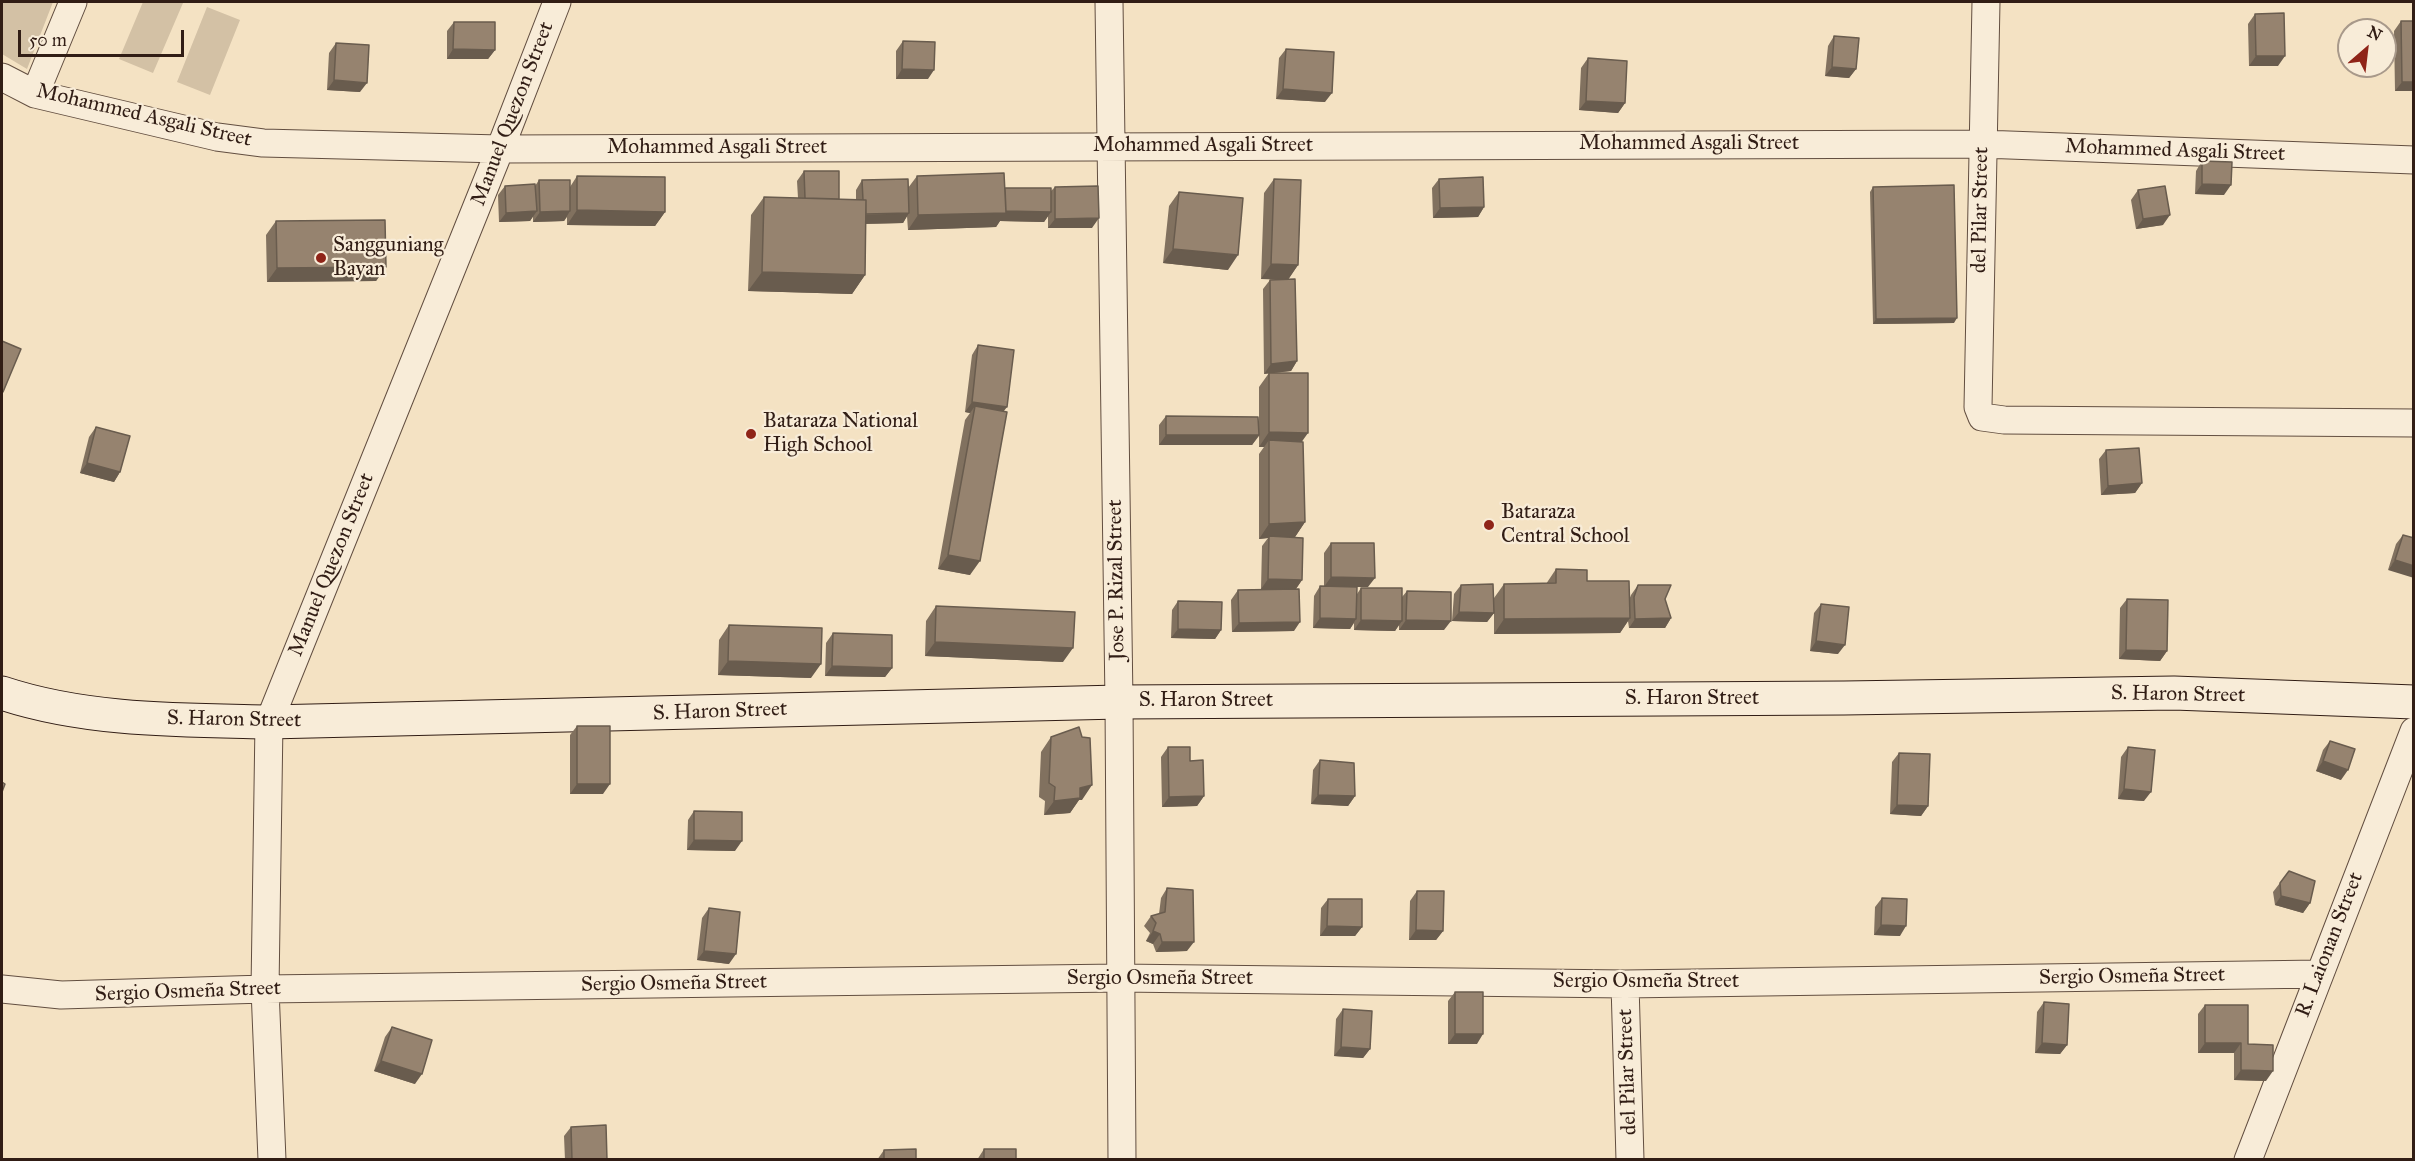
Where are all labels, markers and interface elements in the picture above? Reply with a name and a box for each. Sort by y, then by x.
scale bar [21,18,188,56]
street label: Manuel Quezon Street [466,18,560,210]
north arrow [2337,18,2397,78]
text: N [2364,22,2385,45]
text: 50 m [29,29,67,51]
street label: Mohammed Asgali Street [34,79,254,153]
street label: Mohammed Asgali Street [1579,131,1799,157]
street label: Mohammed Asgali Street [1093,133,1313,159]
street label: Mohammed Asgali Street [607,135,827,161]
street label: Mohammed Asgali Street [2065,135,2285,167]
street label: del Pilar Street [1967,147,1995,273]
place label: Sangguniang Bayan [333,233,443,283]
marker: Sangguniang Bayan [314,251,328,265]
place label: Bataraza National High School [763,409,918,459]
marker: Bataraza National High School [744,427,758,441]
street label: Manuel Quezon Street [284,470,380,660]
street label: Jose P. Rizal Street [1103,499,1131,661]
place label: Bataraza Central School [1501,500,1629,550]
marker: Bataraza Central School [1482,518,1496,532]
street label: S. Haron Street [2111,681,2245,709]
street label: S. Haron Street [1625,686,1759,712]
street label: S. Haron Street [1139,688,1273,714]
street label: S. Haron Street [652,697,788,727]
street label: S. Haron Street [167,706,301,734]
street label: R. Laionan Street [2291,869,2369,1021]
street label: Sergio Osmeña Street [2039,963,2225,991]
street label: Sergio Osmeña Street [1067,966,1253,992]
street label: Sergio Osmeña Street [1553,969,1739,995]
street label: Sergio Osmeña Street [581,970,767,998]
street label: Sergio Osmeña Street [94,976,282,1008]
street label: del Pilar Street [1613,1008,1643,1136]

